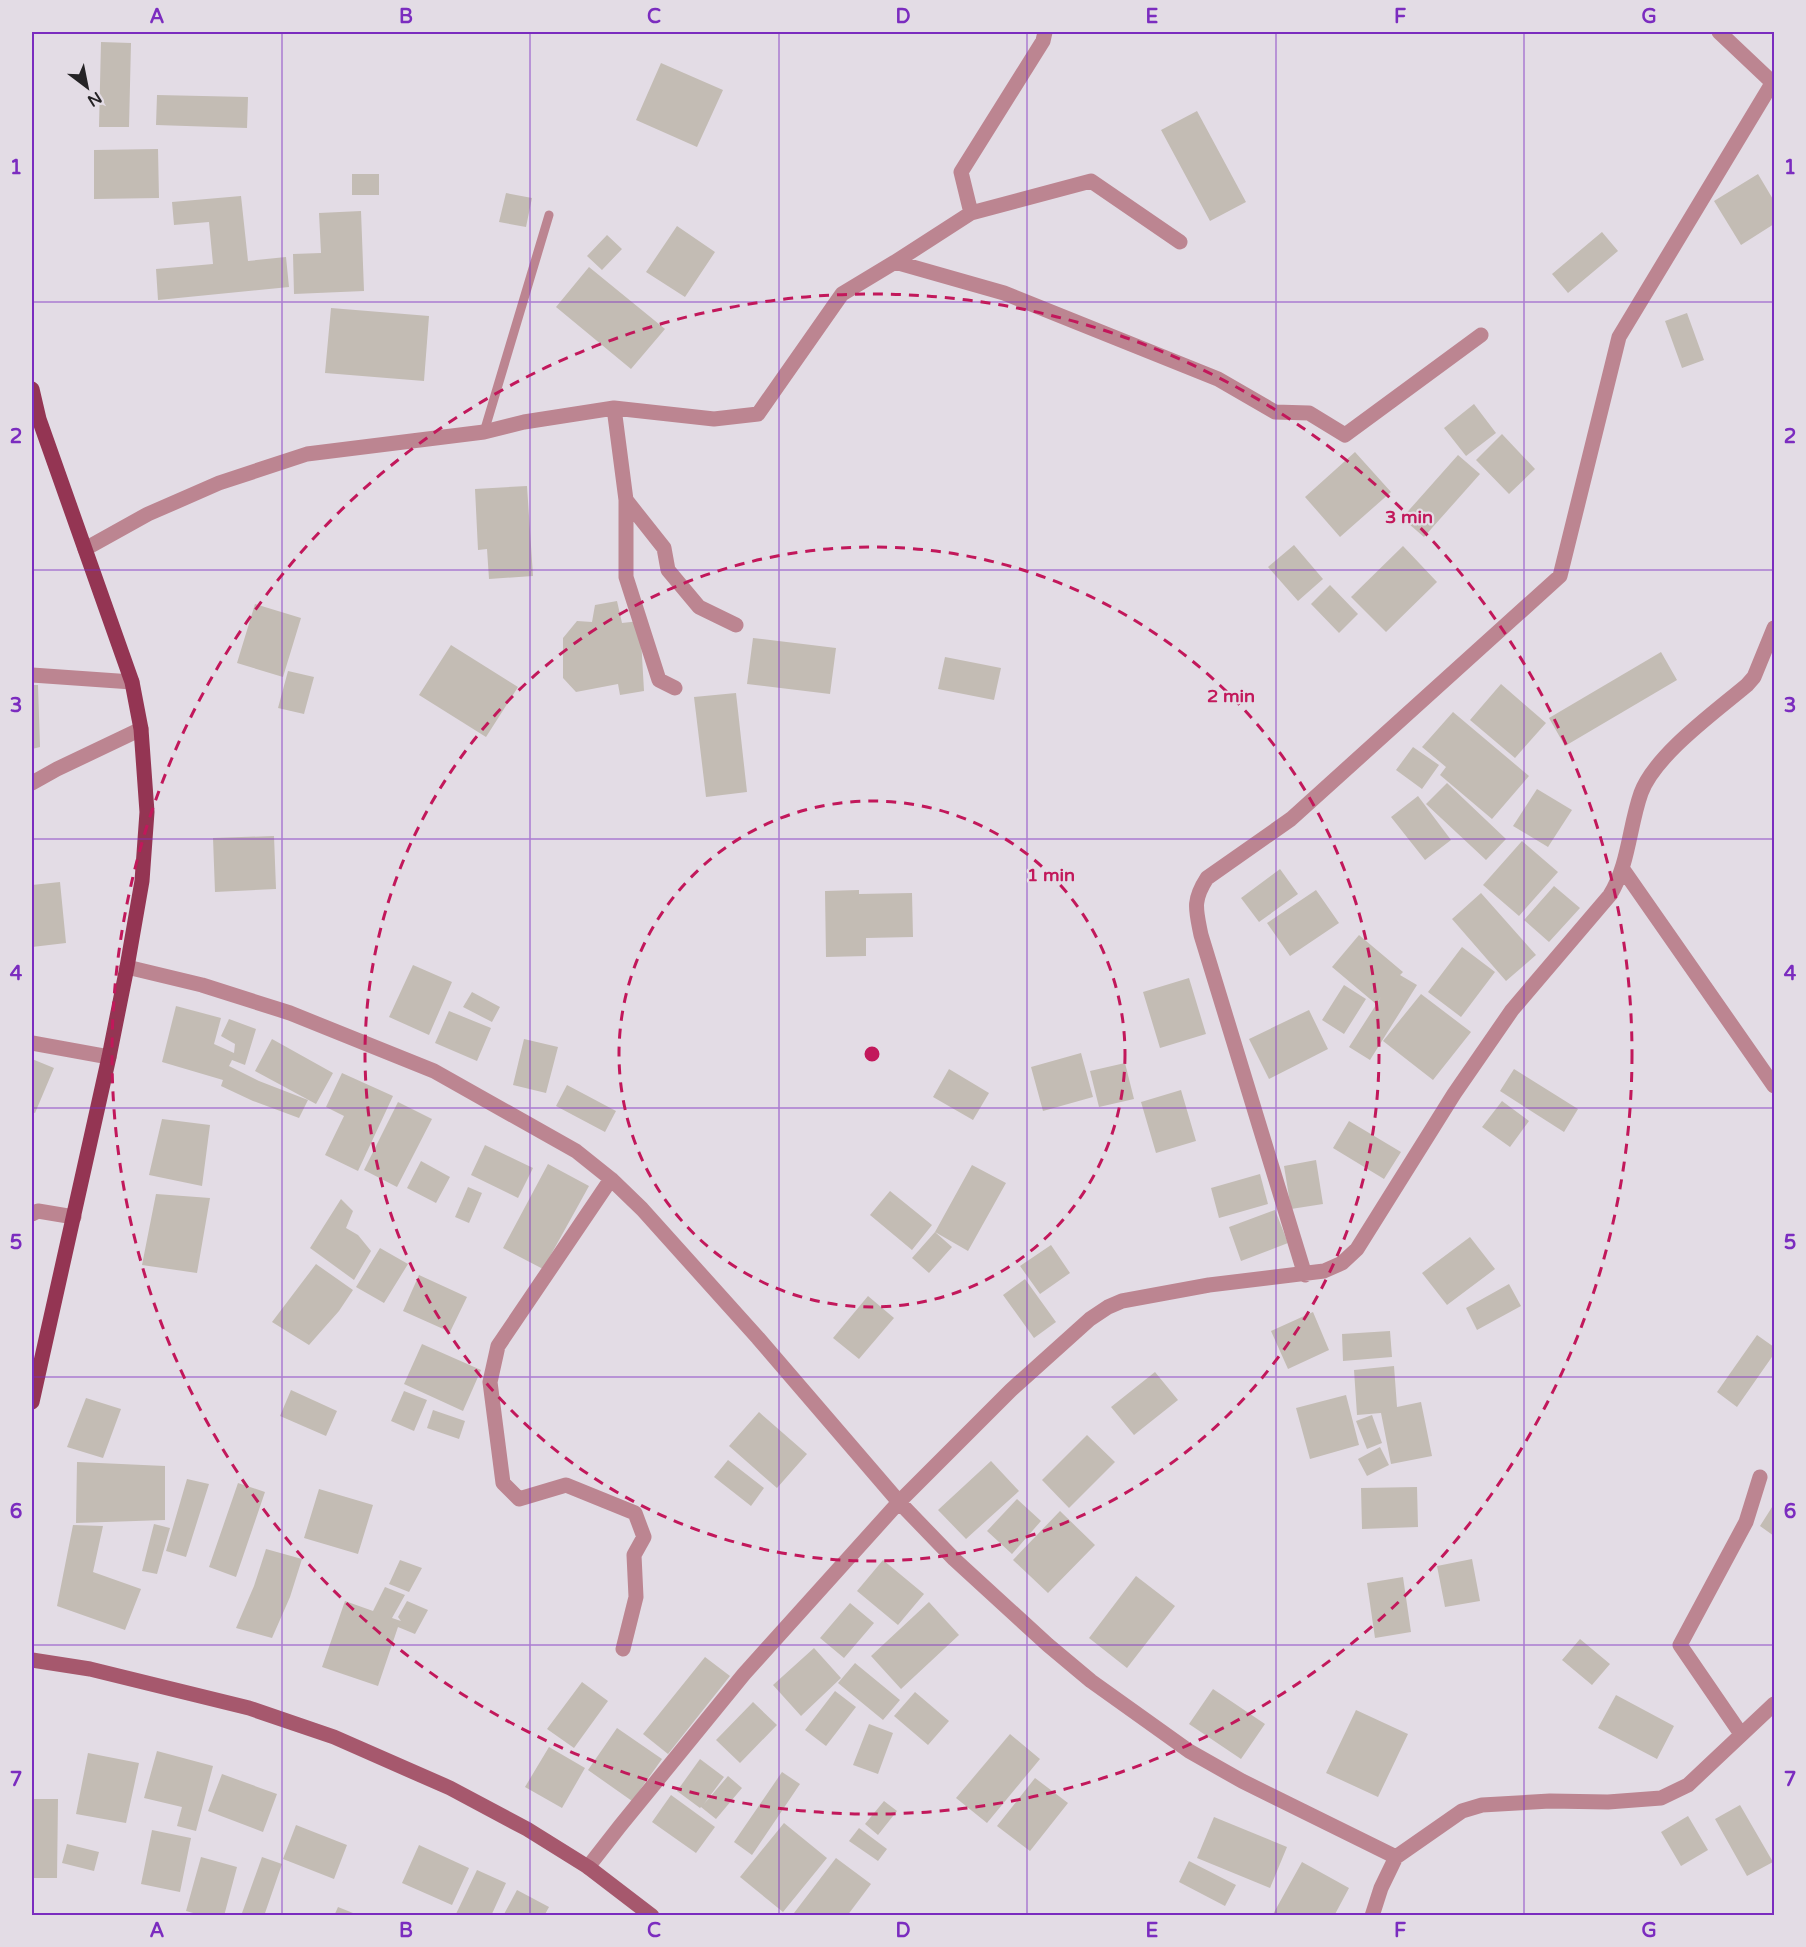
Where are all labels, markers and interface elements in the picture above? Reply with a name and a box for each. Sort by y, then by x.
text: A [150,5,165,29]
text: B [399,5,413,29]
text: C [647,5,661,29]
text: D [895,5,911,29]
text: E [1146,5,1159,29]
text: F [1394,5,1406,29]
text: G [1641,5,1657,29]
north arrow [57,57,117,117]
text: N [84,87,105,111]
text: 1 [10,156,22,180]
text: 1 [1784,156,1796,180]
text: 2 [10,425,22,449]
text: 2 [1784,425,1796,449]
text: 3 min [1385,506,1433,528]
text: 2 min [1207,685,1255,707]
text: 3 [10,694,22,718]
text: 3 [1784,694,1796,718]
text: 1 min [1027,864,1075,886]
text: 4 [10,962,23,986]
text: 4 [1784,962,1797,986]
centre of rings [862,1044,882,1064]
text: 5 [10,1231,22,1255]
text: 5 [1784,1231,1796,1255]
text: 6 [10,1500,22,1524]
text: 6 [1784,1500,1796,1524]
text: 7 [10,1768,22,1792]
text: 7 [1784,1768,1796,1792]
text: A [150,1919,165,1943]
text: B [399,1919,413,1943]
text: C [647,1919,661,1943]
text: D [895,1919,911,1943]
text: E [1146,1919,1159,1943]
text: F [1394,1919,1406,1943]
text: G [1641,1919,1657,1943]

